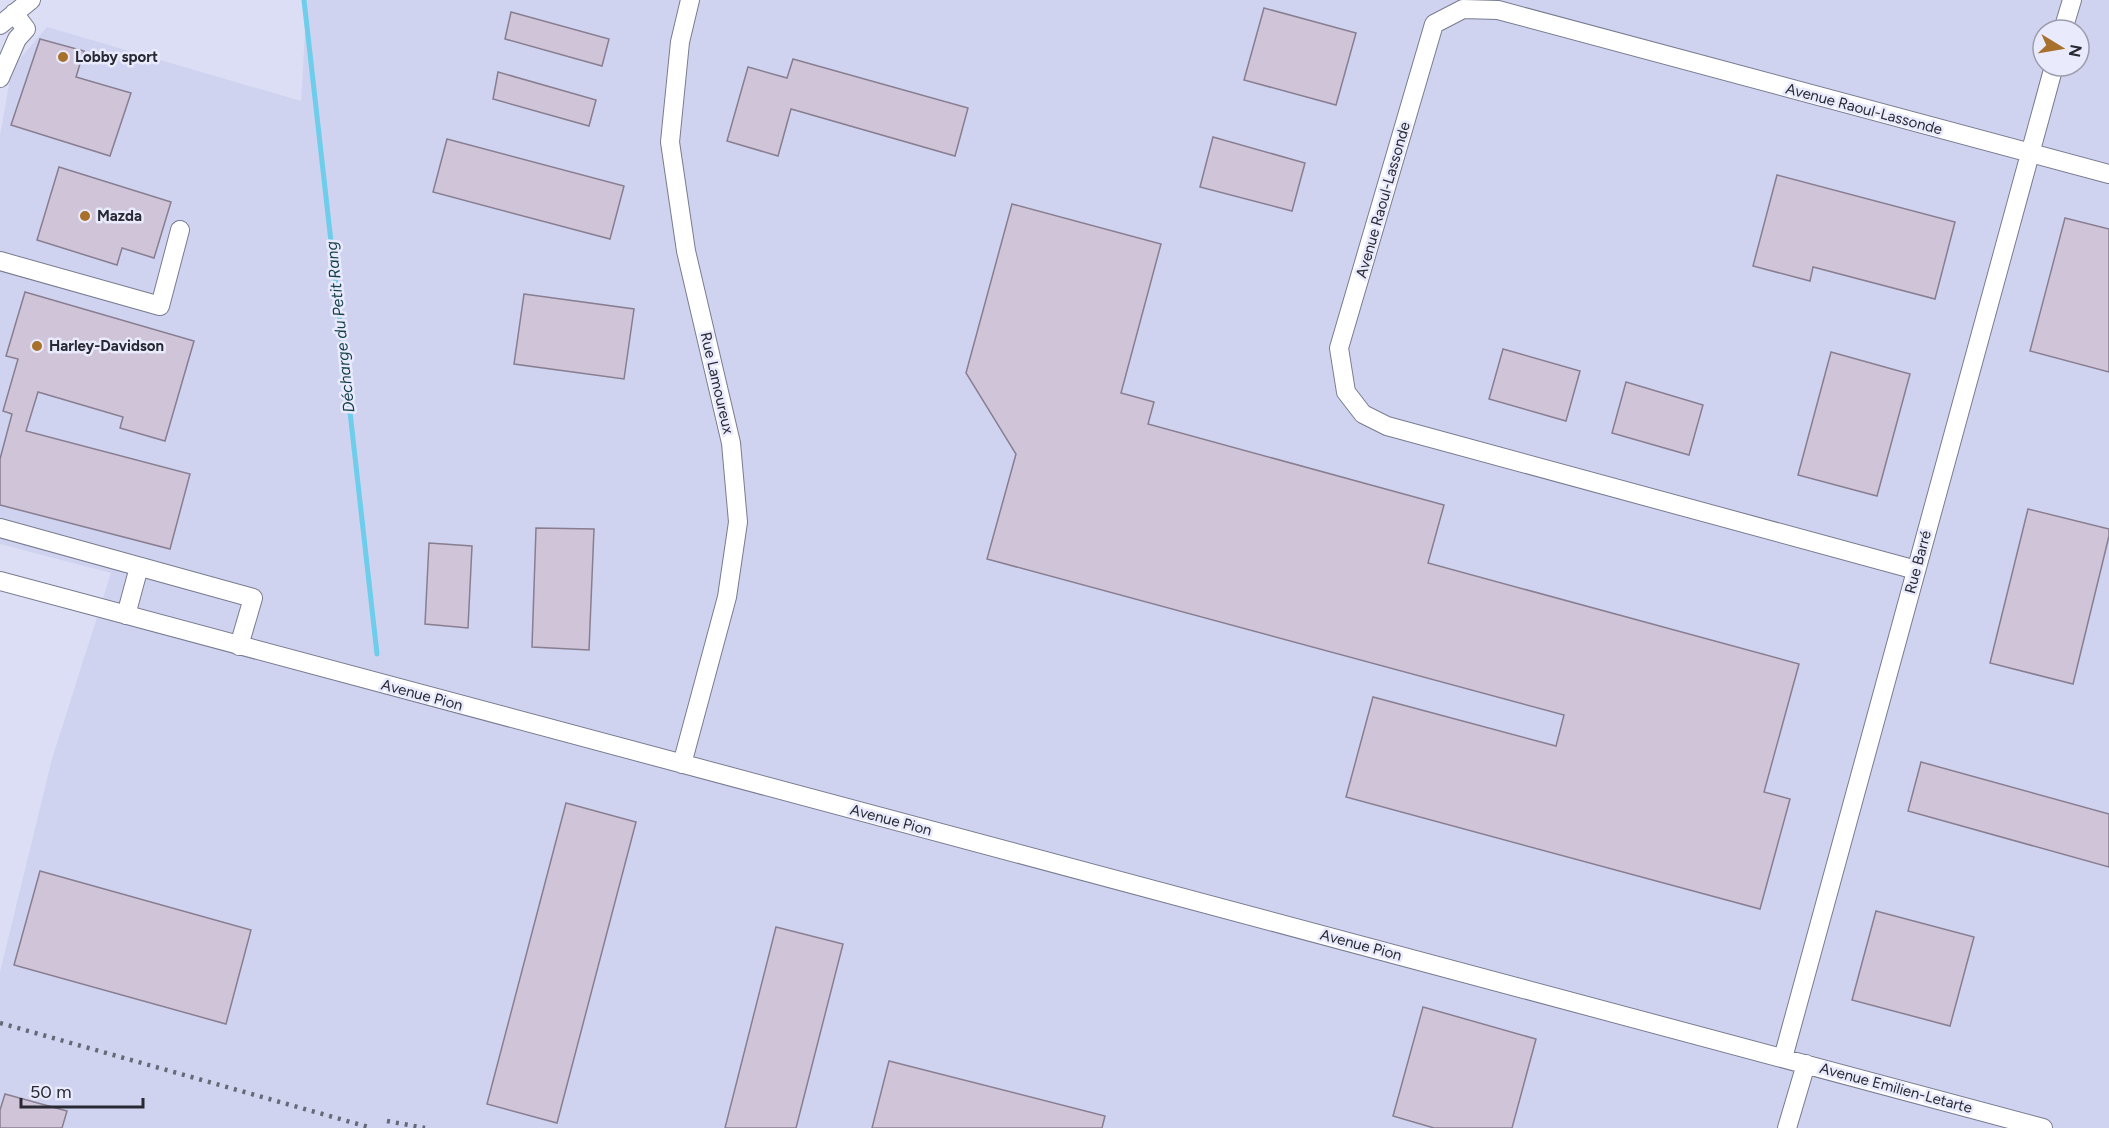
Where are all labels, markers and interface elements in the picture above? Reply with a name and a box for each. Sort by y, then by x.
north arrow [2031,18,2091,78]
text: N [2065,43,2086,59]
place label: Lobby sport [75,48,158,66]
marker: Lobby sport [56,50,70,64]
street label: Avenue Raoul-Lassonde [1784,79,1944,139]
street label: Avenue Raoul-Lassonde [1352,120,1414,280]
place label: Mazda [97,207,142,225]
marker: Mazda [78,209,92,223]
water label: Décharge du Petit Rang [322,240,358,414]
street label: Rue Lamoureux [697,330,737,436]
place label: Harley-Davidson [49,337,164,355]
marker: Harley-Davidson [30,339,44,353]
street label: Rue Barré [1901,528,1935,596]
street label: Avenue Pion [379,675,465,715]
street label: Avenue Pion [848,800,934,840]
street label: Avenue Pion [1318,925,1404,965]
street label: Avenue Emilien-Letarte [1818,1059,1974,1117]
scale bar [21,1071,142,1109]
text: 50 m [30,1081,72,1103]

